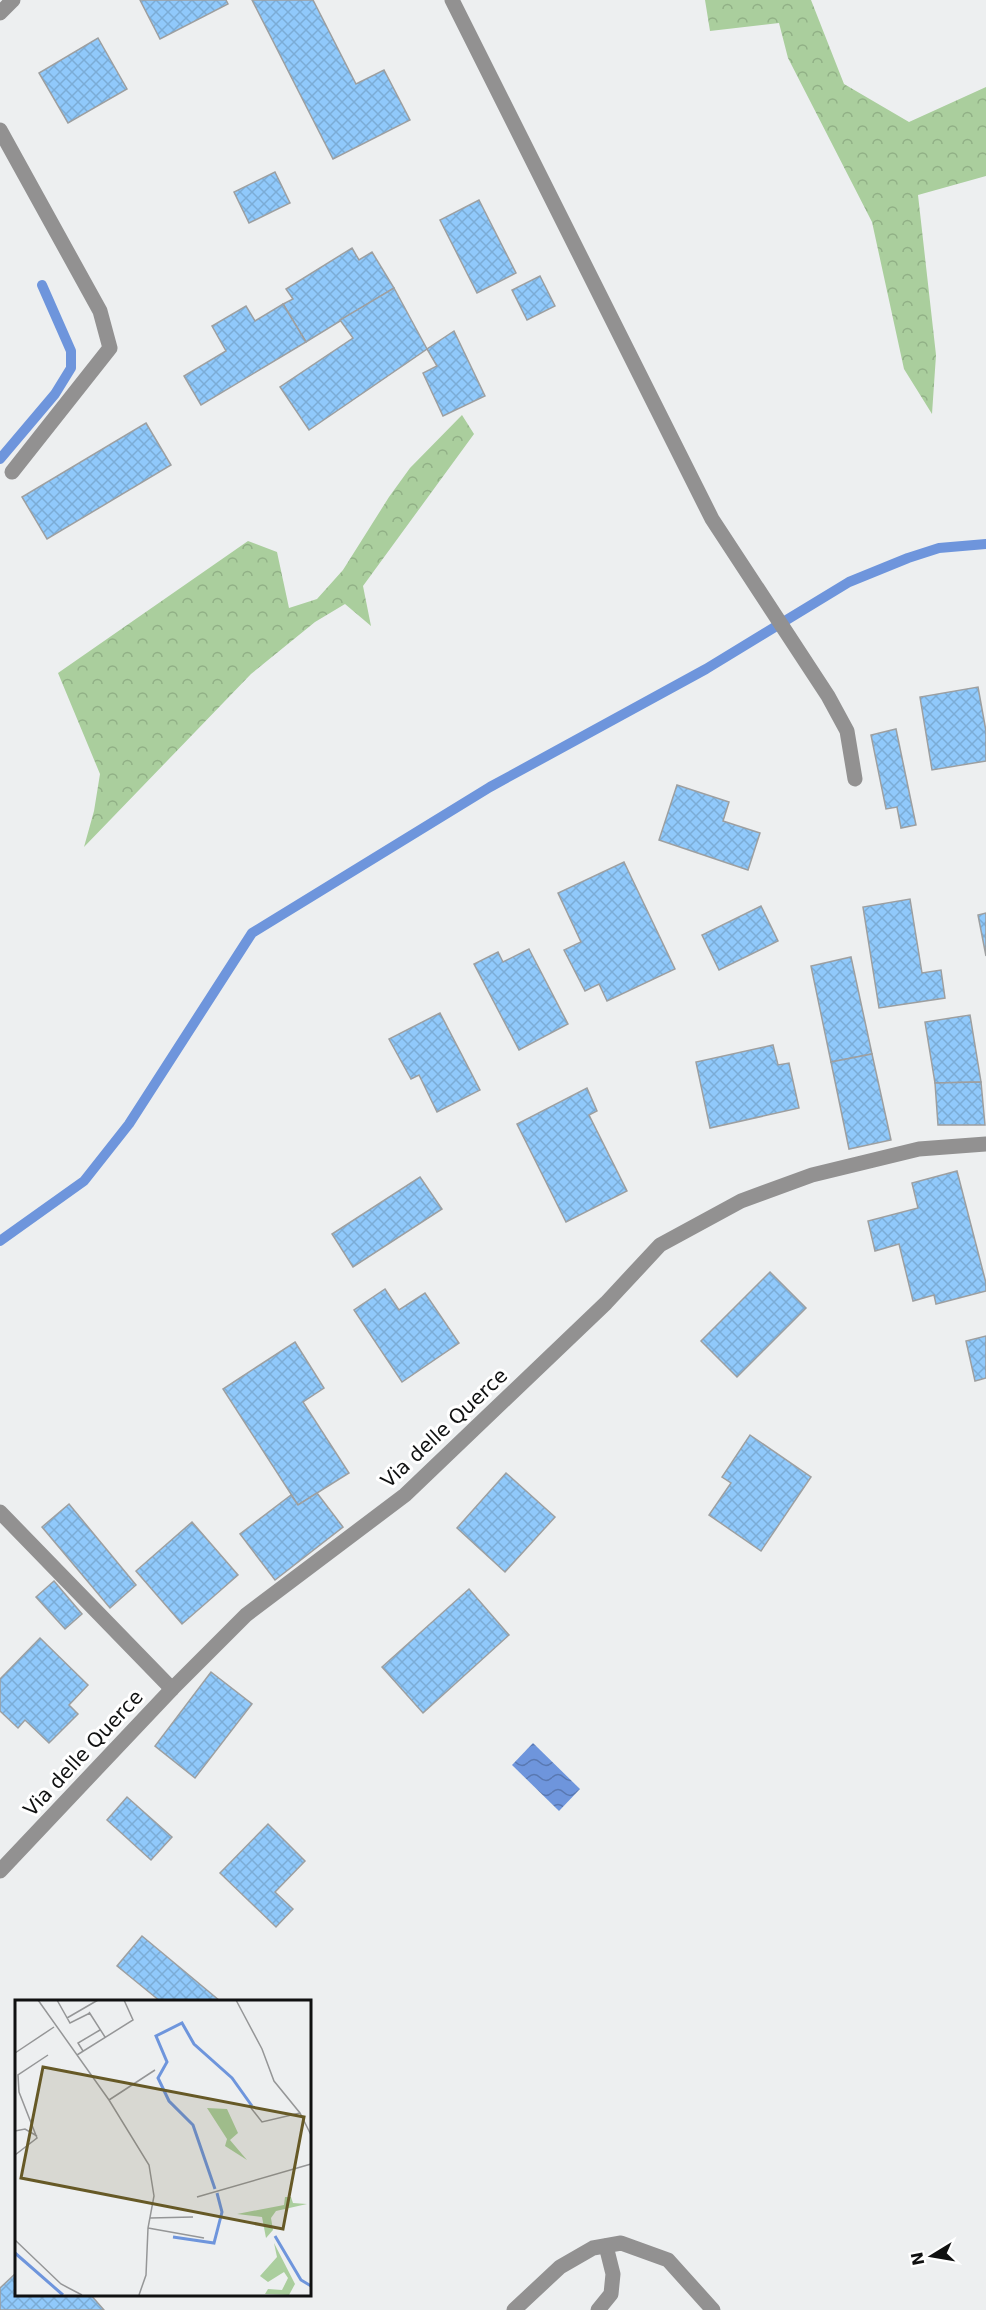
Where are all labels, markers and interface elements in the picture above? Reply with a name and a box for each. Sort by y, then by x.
street label: Via delle Querce [376,1363,512,1493]
street label: Via delle Querce [18,1685,148,1821]
inset map [15,2000,310,2295]
north arrow [902,2226,962,2286]
text: N [907,2250,928,2267]

